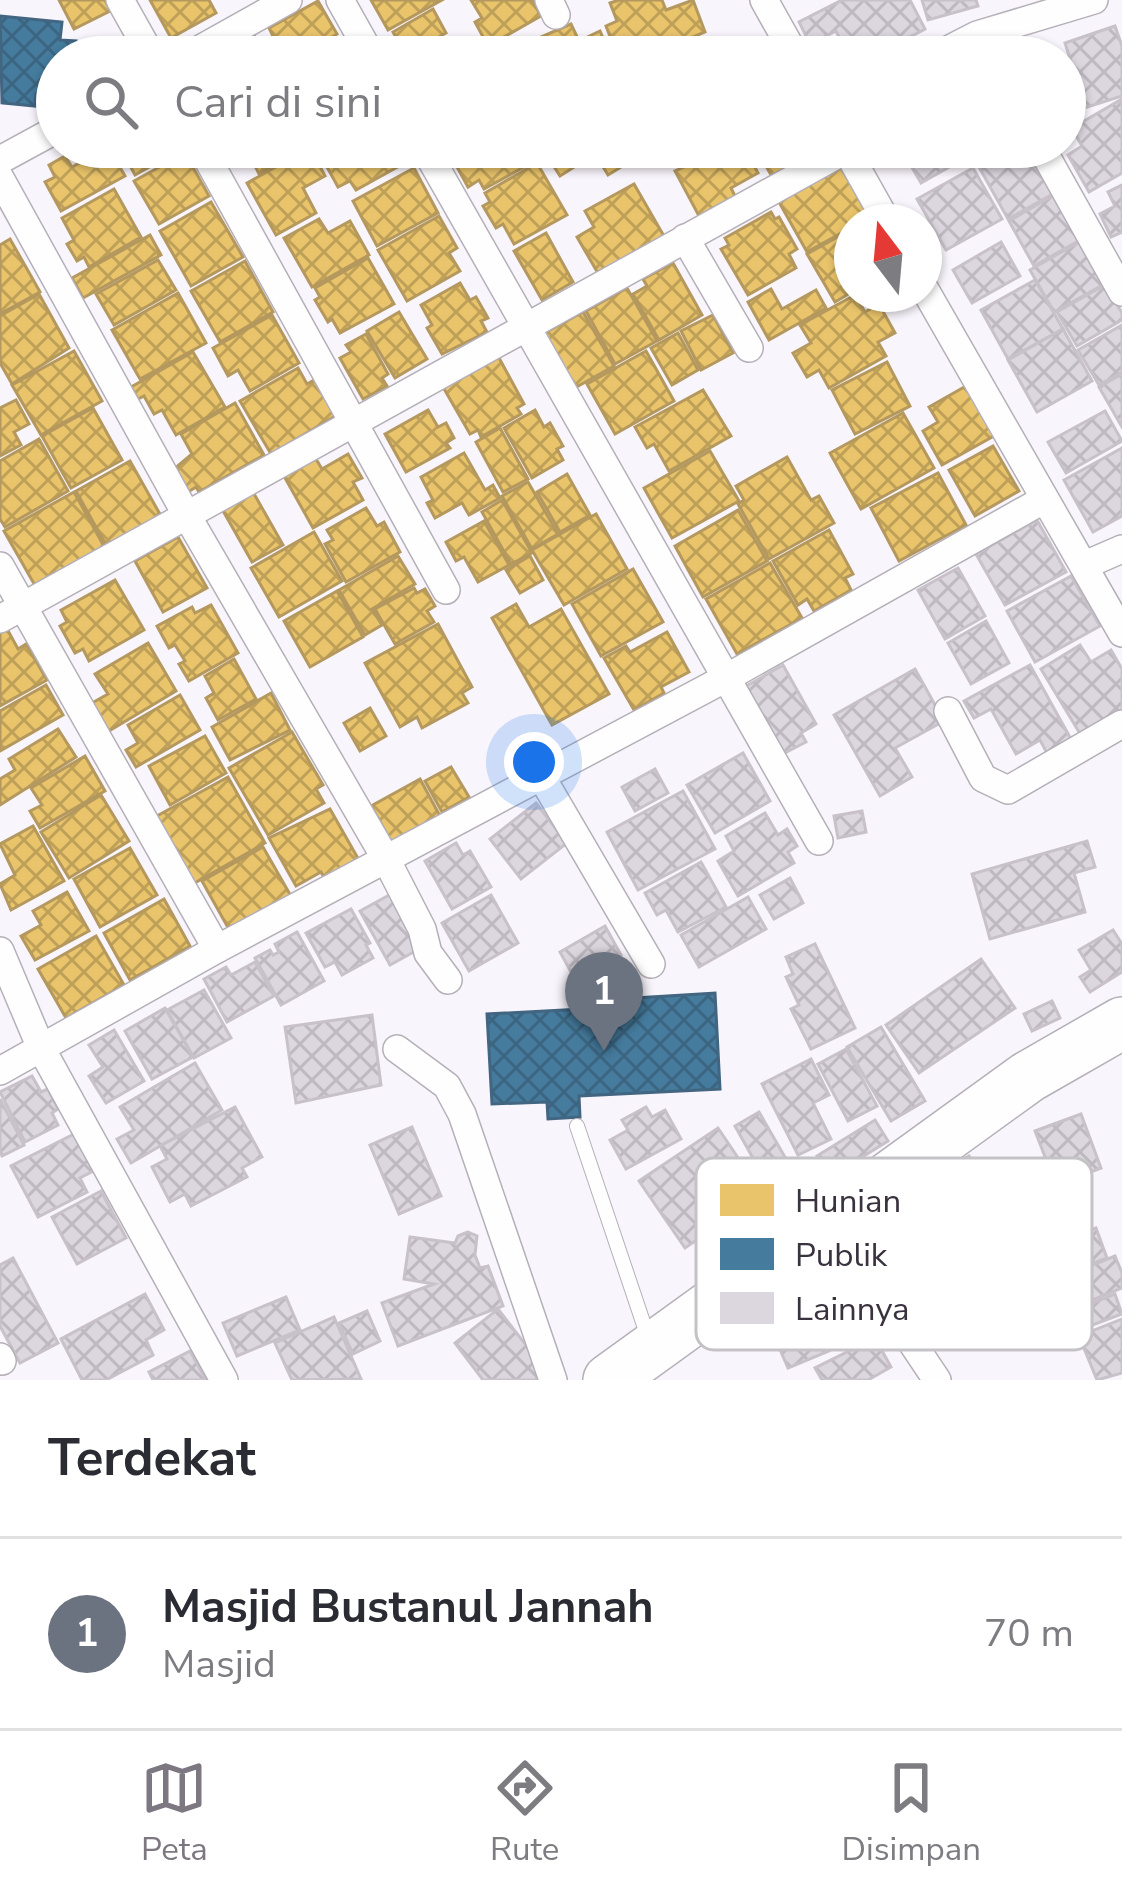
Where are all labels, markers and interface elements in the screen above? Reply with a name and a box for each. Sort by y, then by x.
search box [36,36,1086,168]
icon: search [78,69,144,135]
text: Cari di sini [174,72,382,133]
north arrow [834,204,942,312]
your location [504,732,564,792]
pin: 1 [565,952,643,1051]
legend [696,1158,1092,1350]
text: Hunian [795,1179,901,1224]
text: Publik [795,1233,888,1278]
text: Lainnya [795,1287,910,1332]
text: Terdekat [48,1423,256,1493]
text: Masjid Bustanul Jannah [162,1577,654,1638]
text: 1 [75,1607,99,1660]
text: 70 m [984,1607,1074,1660]
text: Masjid [162,1638,276,1691]
tab: Peta [141,1755,208,1872]
tab: Rute [490,1755,559,1872]
tab: Disimpan [842,1755,981,1872]

